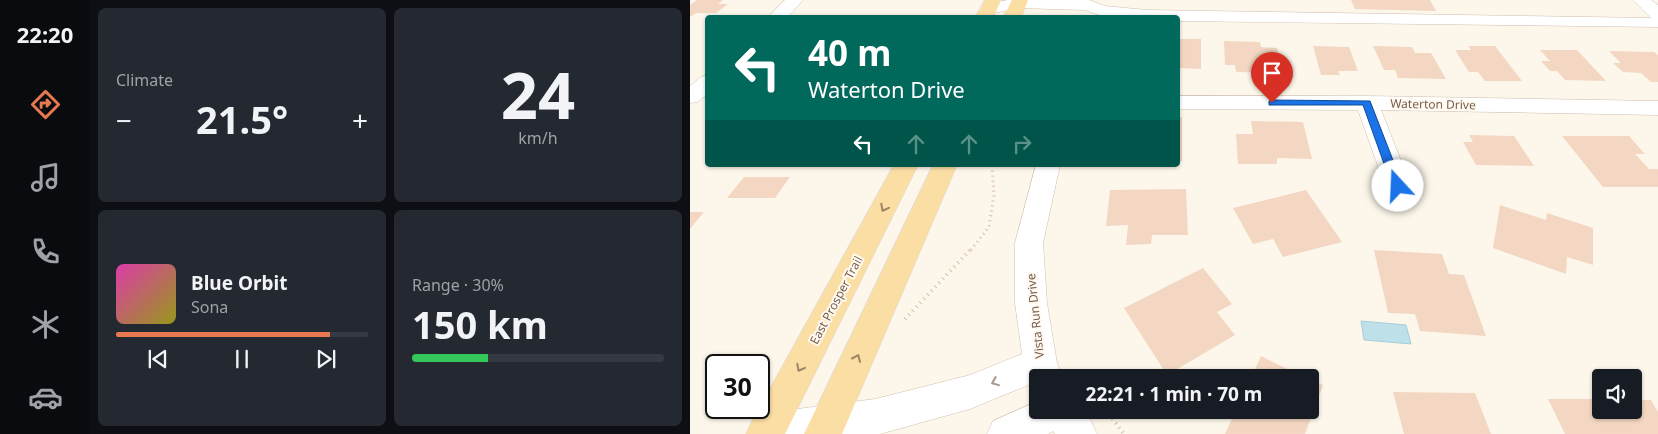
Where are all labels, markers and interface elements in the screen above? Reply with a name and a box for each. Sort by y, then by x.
text: 22:20 [17,19,73,49]
text: 40 m [808,29,891,76]
icon: left [725,35,790,100]
text: 24 [501,50,575,138]
pin [1251,52,1293,103]
icon: arrive [1258,59,1286,87]
text: Climate [116,69,173,91]
text: Waterton Drive [808,74,965,104]
icon: directions [28,87,63,122]
text: 21.5° [196,93,288,145]
street label: Waterton Drive [1390,95,1476,113]
text: − [116,101,132,139]
text: + [352,101,368,139]
text: km/h [518,127,558,149]
icon: left [849,130,877,158]
icon: ahead [902,130,930,158]
icon: ahead [955,130,983,158]
icon: right [1008,130,1036,158]
position arrow [1371,159,1423,211]
icon: music [28,160,63,195]
one-way arrow [880,203,890,212]
icon: phone [28,234,63,269]
street label: East Prosper Trail [806,253,866,347]
text: Blue Orbit [191,270,287,296]
street label: Vista Run Drive [1022,272,1048,359]
text: Range · 30% [412,274,504,296]
text: Sona [191,296,228,318]
text: 150 km [412,298,548,350]
icon: climate [28,307,63,342]
icon: previous [144,345,172,373]
icon: pause [228,345,256,373]
icon: next [312,345,340,373]
speed limit sign: 30 [705,354,770,419]
one-way arrow [851,354,861,363]
one-way arrow [796,362,806,371]
map controls [1592,369,1642,419]
button: sound [1592,369,1642,419]
one-way arrow [991,375,1000,386]
icon: car [28,380,63,415]
text: 22:21 · 1 min · 70 m [1086,381,1262,407]

